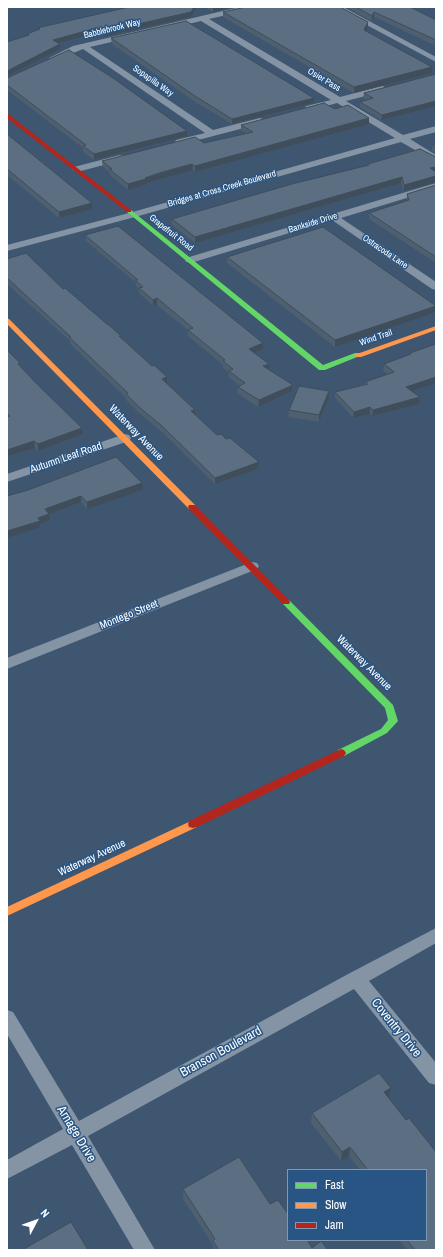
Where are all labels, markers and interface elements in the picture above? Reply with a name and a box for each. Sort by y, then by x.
street label: Babblebrook Way [83,17,141,41]
street label: Sopapilla Way [131,63,175,99]
street label: Osier Pass [306,66,342,94]
street label: Bridges at Cross Creek Boulevard [167,168,277,210]
street label: Bankside Drive [287,210,339,236]
street label: Grapefruit Road [147,212,195,254]
street label: Ostracoda Lane [360,233,410,271]
street label: Wind Trail [358,327,394,349]
street label: Waterway Avenue [106,402,166,464]
street label: Autumn Leaf Road [28,440,104,476]
street label: Montego Street [98,597,160,633]
street label: Waterway Avenue [334,633,394,693]
street label: Waterway Avenue [56,837,128,879]
street label: Coventry Drive [368,995,424,1061]
street label: Branson Boulevard [178,1023,264,1081]
street label: Arnage Drive [53,1103,99,1165]
legend [287,1169,427,1241]
text: Fast [325,1177,344,1193]
text: Slow [325,1197,346,1213]
north arrow [16,1201,56,1241]
text: N [38,1206,52,1220]
text: Jam [325,1217,344,1233]

